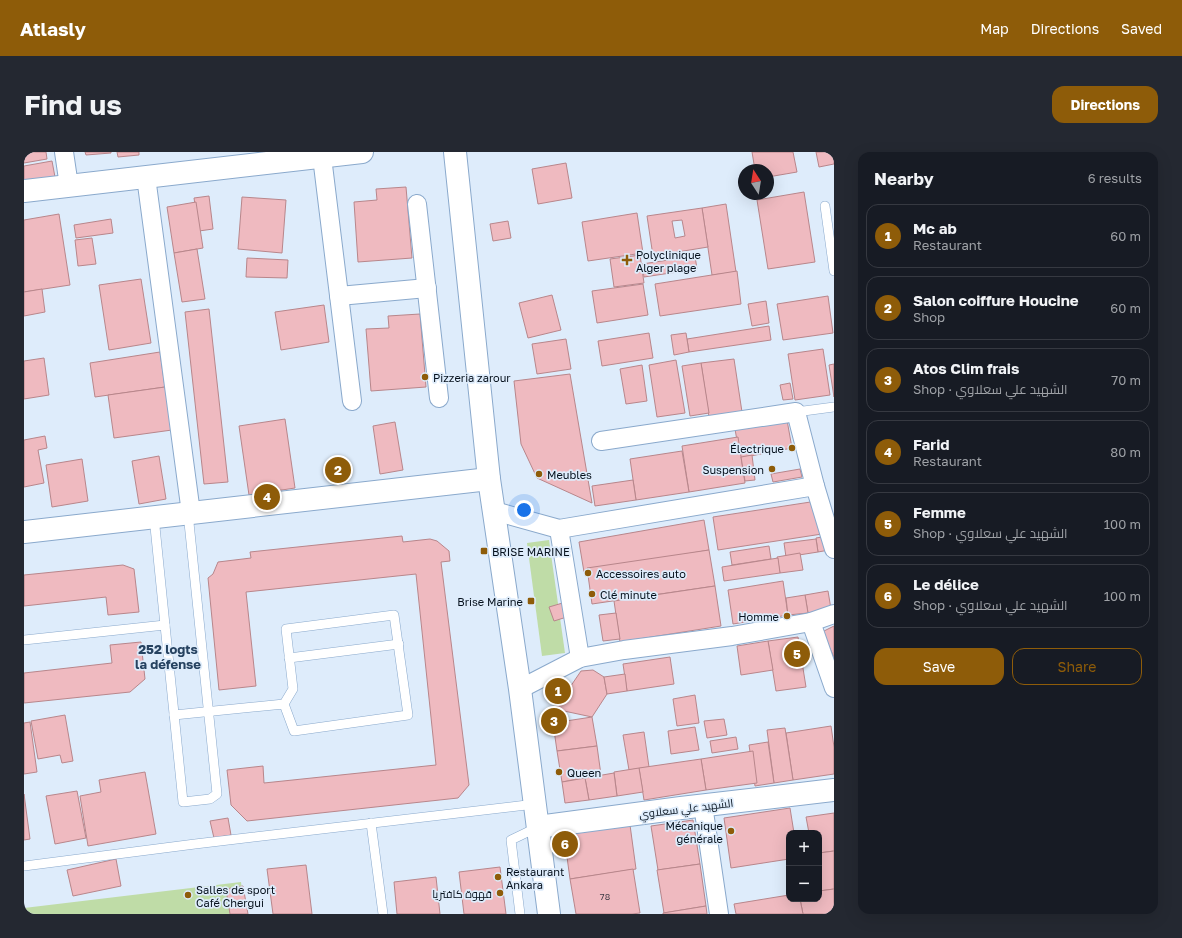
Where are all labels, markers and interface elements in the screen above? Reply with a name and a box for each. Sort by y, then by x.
text: Atlasly [20,17,86,40]
text: Map [980,20,1009,37]
text: Directions [1031,20,1099,37]
text: Saved [1121,20,1162,37]
button: Directions [1052,86,1158,123]
text: Find us [24,88,122,121]
north arrow [738,164,774,200]
text: Nearby [874,168,934,189]
text: 6 results [1088,170,1142,186]
text: Mc ab [913,219,957,237]
text: 1 [885,228,891,244]
text: 60 m [1110,228,1141,244]
text: Restaurant [913,237,982,253]
place label: Polyclinique Alger plage [636,248,701,274]
marker: Polyclinique Alger plage [621,254,633,266]
text: Salon coiffure Houcine [913,291,1079,309]
text: 2 [884,300,892,316]
text: 60 m [1110,300,1141,316]
text: Shop [913,309,945,325]
text: Atos Clim frais [913,359,1019,377]
place label: Pizzeria zarour [433,371,511,384]
marker: Pizzeria zarour [420,372,430,382]
text: 3 [884,372,892,388]
text: 70 m [1111,372,1141,388]
text: Shop · الشهيد علي سعلاوي [913,381,1067,397]
text: Farid [913,435,950,453]
place label: Électrique [730,442,784,455]
marker: Électrique [787,443,797,453]
text: 4 [884,444,892,460]
text: 80 m [1110,444,1141,460]
text: Restaurant [913,453,982,469]
pin: 2 [325,455,351,485]
place label: Suspension [702,463,764,476]
marker: Suspension [767,464,777,474]
place label: Meubles [547,468,592,481]
marker: Meubles [534,469,544,479]
pin: 4 [254,482,280,512]
your location [514,500,534,520]
text: Femme [913,503,966,521]
text: 5 [884,516,892,532]
text: 100 m [1104,516,1141,532]
text: Shop · الشهيد علي سعلاوي [913,525,1067,541]
place label: BRISE MARINE [492,545,570,558]
marker: BRISE MARINE [479,546,489,556]
place label: Accessoires auto [596,567,686,580]
marker: Accessoires auto [583,568,593,578]
text: Le délice [913,575,979,593]
place label: Clé minute [600,588,657,601]
text: 6 [884,588,892,604]
text: 100 m [1104,588,1141,604]
marker: Clé minute [587,589,597,599]
place label: Brise Marine [457,595,523,608]
marker: Brise Marine [526,596,536,606]
text: Shop · الشهيد علي سعلاوي [913,597,1067,613]
place label: Homme [738,610,779,623]
marker: Homme [782,611,792,621]
pin: 5 [784,639,810,669]
district label: 252 logts la défense [135,641,201,672]
button: Save [874,648,1004,685]
button: Share [1012,648,1142,685]
pin: 1 [545,676,571,706]
pin: 3 [541,706,567,736]
place label: Queen [567,766,601,779]
marker: Queen [554,767,564,777]
street label: الشهيد علي سعلاوي [638,796,734,823]
place label: Mécanique générale [665,819,723,845]
marker: Mécanique générale [726,826,736,836]
pin: 6 [552,829,578,859]
map controls [786,830,822,902]
button: + [786,830,822,866]
place label: Restaurant Ankara [506,865,564,891]
button: − [786,866,822,902]
marker: Restaurant Ankara [493,872,503,882]
place label: Salles de sport Café Chergui [196,883,275,909]
place label: قهوة كافتريا [432,887,492,901]
marker: قهوة كافتريا [495,888,505,898]
marker: Salles de sport Café Chergui [183,890,193,900]
house number: 78 [600,891,610,902]

